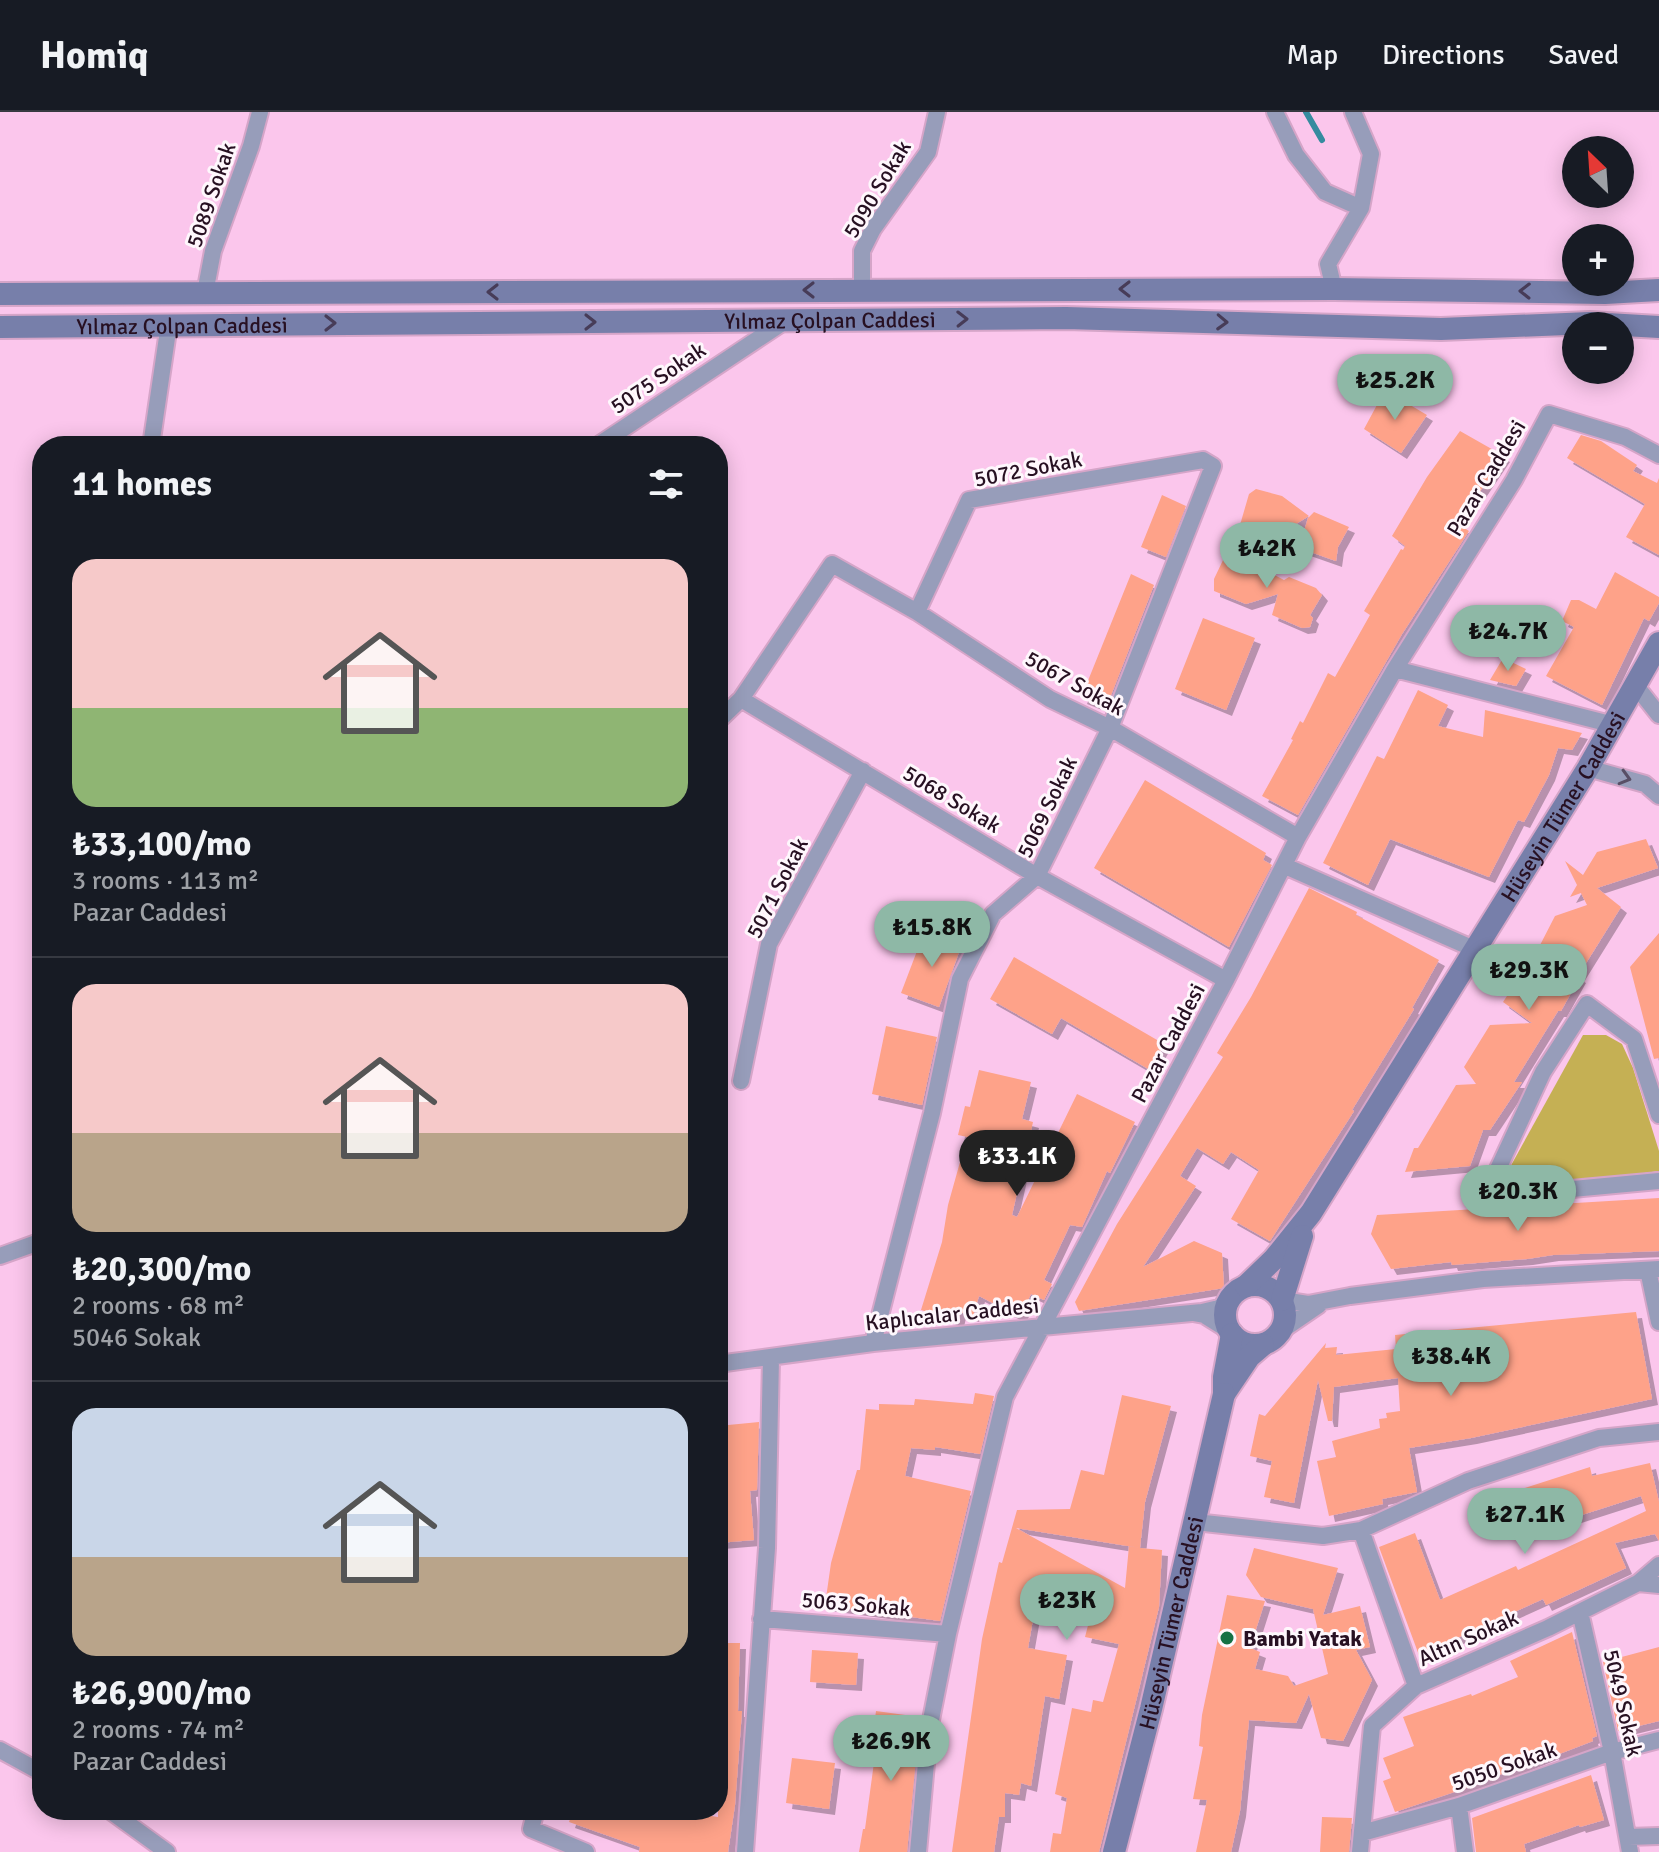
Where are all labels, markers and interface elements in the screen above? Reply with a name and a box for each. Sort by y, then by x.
text: Homiq [40,32,148,79]
text: Map [1286,38,1338,72]
text: Directions [1382,38,1504,72]
text: Saved [1548,38,1619,72]
street label: 5090 Sokak [837,135,917,243]
north arrow [1562,136,1634,208]
map controls [1562,136,1634,384]
street label: 5089 Sokak [180,139,242,251]
button: + [1562,224,1634,296]
one-way arrow [1118,280,1131,298]
one-way arrow [802,282,815,299]
one-way arrow [1518,282,1531,300]
one-way arrow [486,283,499,301]
street label: Yılmaz Çolpan Caddesi [724,306,936,334]
one-way arrow [956,310,969,328]
street label: Yılmaz Çolpan Caddesi [76,311,288,340]
button: − [1562,312,1634,384]
one-way arrow [584,313,597,331]
one-way arrow [324,314,337,332]
one-way arrow [1216,314,1229,331]
street label: 5075 Sokak [605,336,711,420]
pin: ₺25.2K [1330,354,1460,422]
text: ₺25.2K [1355,364,1435,396]
street label: Pazar Caddesi [1441,415,1531,541]
street label: 5072 Sokak [972,445,1084,493]
icon: filters [644,462,688,506]
text: 11 homes [72,463,212,505]
pin: ₺42K [1220,522,1314,590]
text: ₺42K [1238,532,1296,564]
pin: ₺24.7K [1443,605,1573,673]
icon: home [308,611,452,755]
text: ₺24.7K [1468,615,1548,647]
street label: 5067 Sokak [1021,645,1129,721]
street label: Hüseyin Tümer Caddesi [1495,707,1631,907]
street label: 5069 Sokak [1011,752,1083,862]
street label: 5068 Sokak [898,759,1006,839]
one-way arrow [1618,769,1632,785]
text: ₺33,100/mo [72,823,251,865]
street label: 5071 Sokak [740,833,814,943]
text: 3 rooms · 113 m² [72,865,259,897]
text: Pazar Caddesi [72,897,227,929]
pin: ₺15.8K [867,901,997,969]
text: ₺15.8K [892,911,972,943]
pin: ₺29.3K [1464,944,1594,1012]
text: ₺29.3K [1489,954,1569,986]
street label: Pazar Caddesi [1125,979,1211,1107]
icon: home [308,1036,452,1180]
pin: ₺33.1K [952,1130,1082,1198]
text: ₺33.1K [977,1140,1057,1172]
pin: ₺20.3K [1453,1165,1583,1233]
text: ₺20.3K [1478,1175,1558,1207]
text: ₺20,300/mo [72,1248,251,1290]
text: 2 rooms · 68 m² [72,1290,245,1322]
street label: Kaplıcalar Caddesi [864,1291,1040,1337]
text: 5046 Sokak [72,1322,201,1354]
pin: ₺38.4K [1386,1330,1516,1398]
text: ₺38.4K [1411,1340,1491,1372]
icon: home [308,1460,452,1604]
pin: ₺27.1K [1460,1488,1590,1556]
text: ₺27.1K [1485,1498,1565,1530]
street label: Hüseyin Tümer Caddesi [1133,1514,1209,1733]
pin: ₺23K [1020,1574,1114,1642]
text: ₺23K [1038,1584,1096,1616]
street label: 5063 Sokak [800,1586,912,1622]
street label: Altın Sokak [1414,1604,1522,1672]
place label: Bambi Yatak [1243,1625,1362,1652]
marker: Bambi Yatak [1218,1629,1236,1647]
street label: 5049 Sokak [1598,1647,1648,1759]
text: ₺26,900/mo [72,1672,251,1714]
text: 2 rooms · 74 m² [72,1714,245,1746]
pin: ₺26.9K [826,1715,956,1783]
text: ₺26.9K [851,1725,931,1757]
street label: 5050 Sokak [1448,1735,1560,1797]
text: Pazar Caddesi [72,1746,227,1778]

